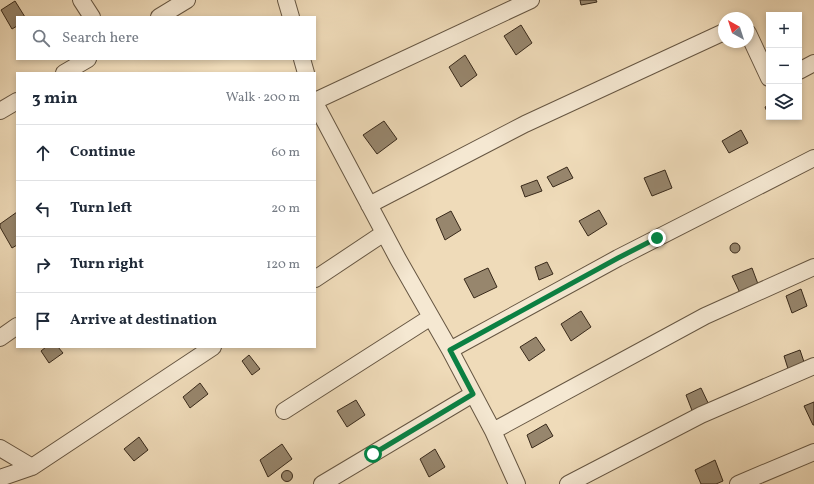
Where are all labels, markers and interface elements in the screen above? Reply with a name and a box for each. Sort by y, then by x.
north arrow [718,12,754,48]
map controls [766,12,802,120]
button: + [766,12,802,48]
search box [16,16,316,60]
icon: search [30,27,52,49]
text: Search here [62,28,139,49]
button: − [766,48,802,84]
button: layers [766,84,802,120]
text: 3 min [32,87,78,110]
text: Walk · 200 m [226,89,300,107]
icon: ahead [32,142,54,164]
text: Continue [70,142,135,163]
text: 60 m [272,144,300,162]
icon: left [32,198,54,220]
text: Turn left [70,198,132,219]
text: 20 m [271,200,300,218]
route end [648,229,666,247]
icon: right [32,254,54,276]
text: Turn right [70,254,144,275]
text: 120 m [266,256,300,274]
icon: arrive [32,310,54,332]
text: Arrive at destination [70,310,217,331]
route start [364,445,382,463]

